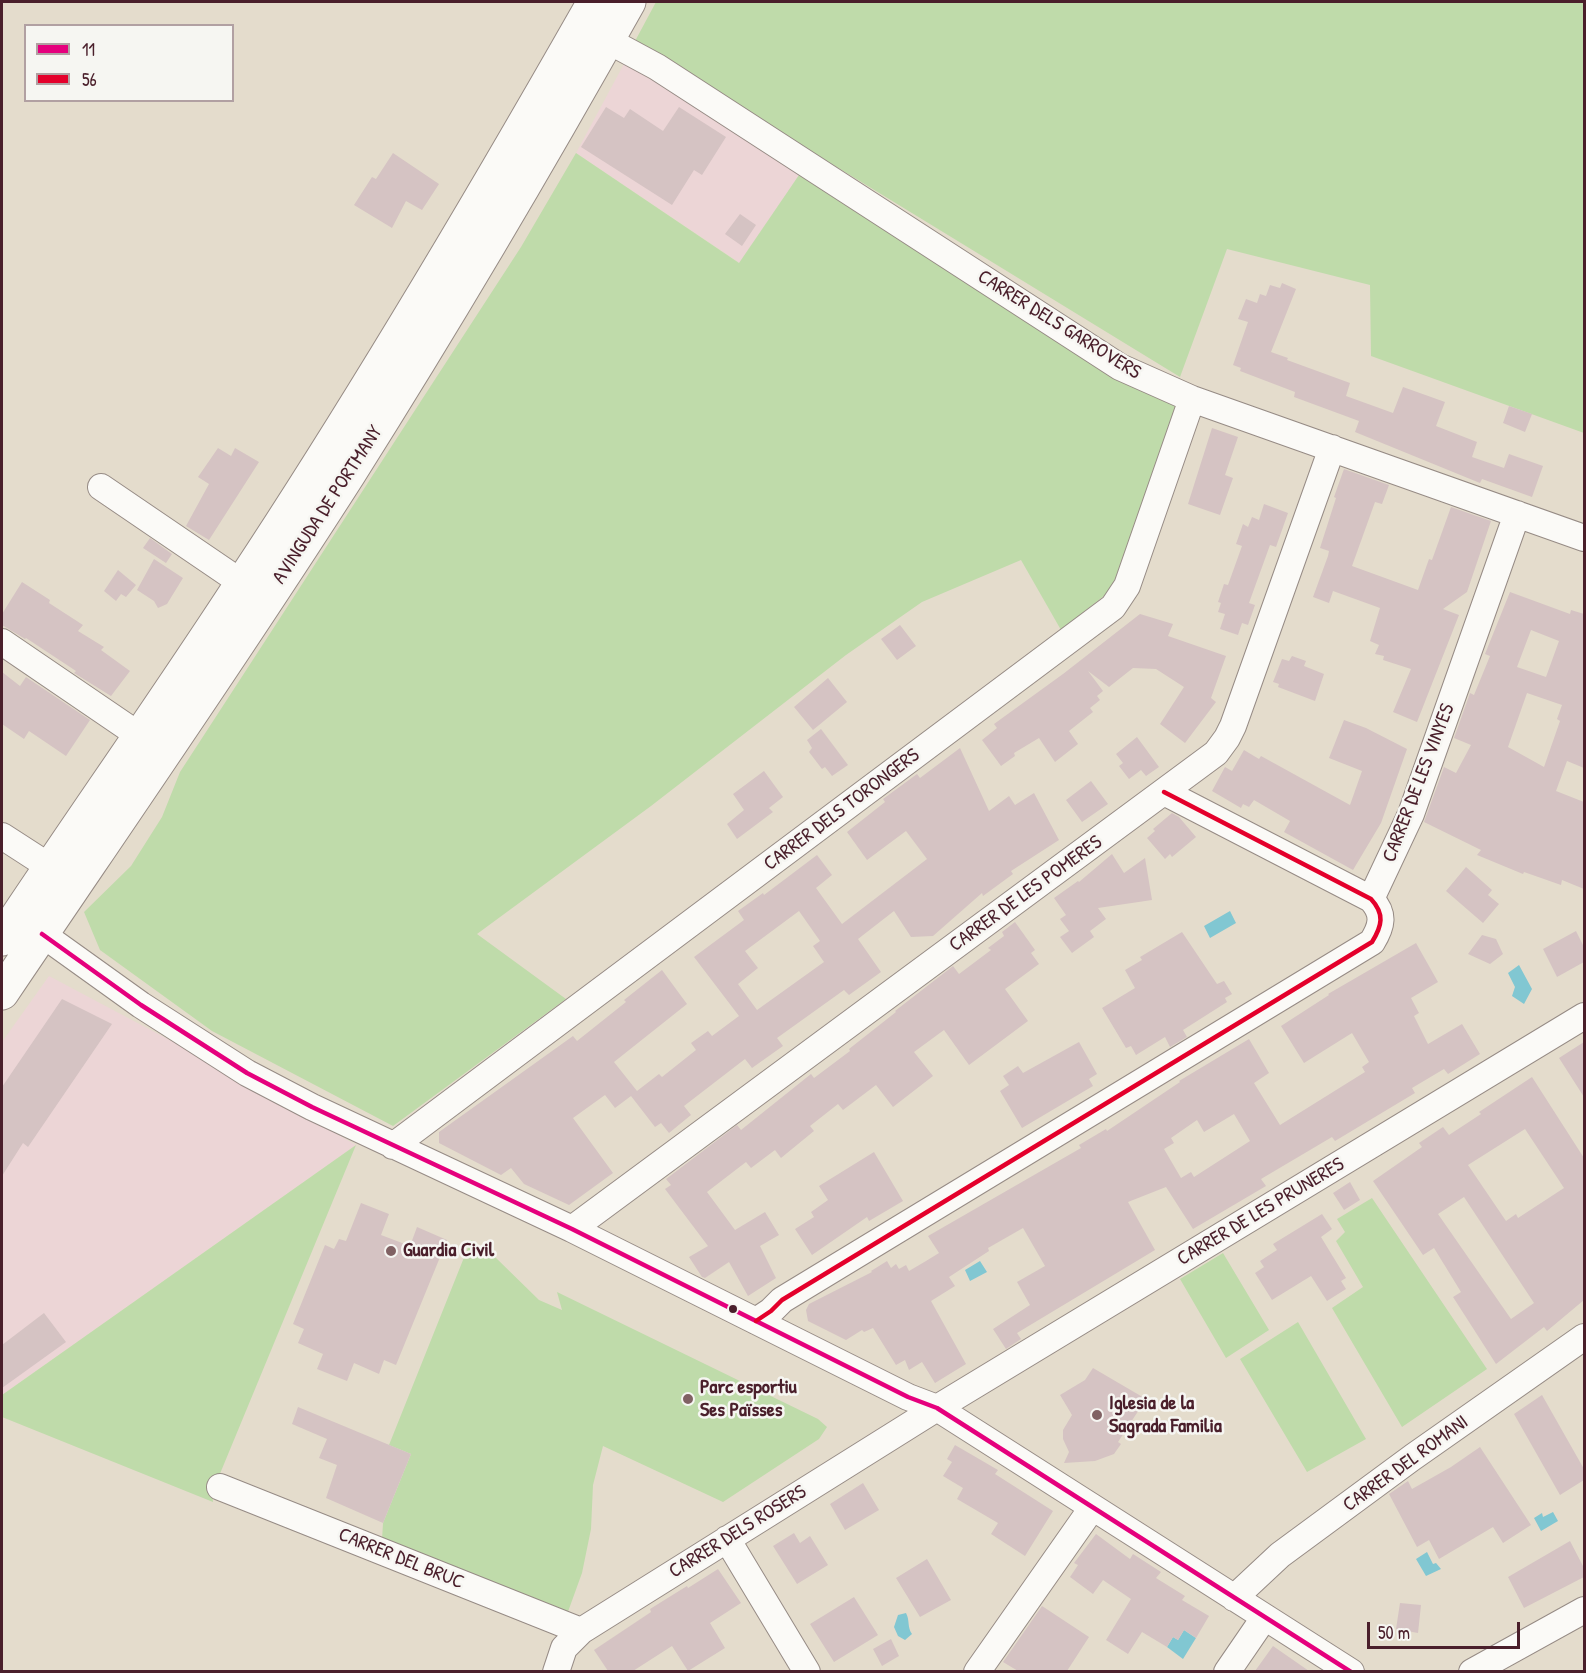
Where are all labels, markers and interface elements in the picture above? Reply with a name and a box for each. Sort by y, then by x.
legend [24,24,234,102]
text: 11 [82,37,95,62]
text: 56 [82,67,97,92]
street label: CARRER DELS GARROVERS [973,265,1145,385]
street label: AVINGUDA DE PORTMANY [268,421,388,589]
street label: CARRER DE LES VINYES [1378,700,1460,866]
street label: CARRER DELS TORONGERS [759,744,925,876]
street label: CARRER DE LES POMERES [945,831,1107,957]
street label: CARRER DE LES PRUNERES [1173,1153,1349,1271]
place label: Guardia Civil [403,1239,494,1263]
marker: Guardia Civil [384,1244,398,1258]
unlabelled marker [727,1303,739,1315]
place label: Parc esportiu Ses Païsses [700,1376,797,1423]
marker: Parc esportiu Ses Païsses [681,1392,695,1406]
place label: Iglesia de la Sagrada Familia [1109,1392,1222,1439]
marker: Iglesia de la Sagrada Familia [1090,1408,1104,1422]
street label: CARRER DEL ROMANI [1339,1411,1473,1517]
street label: CARRER DELS ROSERS [665,1480,811,1584]
street label: CARRER DEL BRUC [335,1523,467,1595]
scale bar [1370,1610,1523,1648]
text: 50 m [1378,1620,1410,1645]

